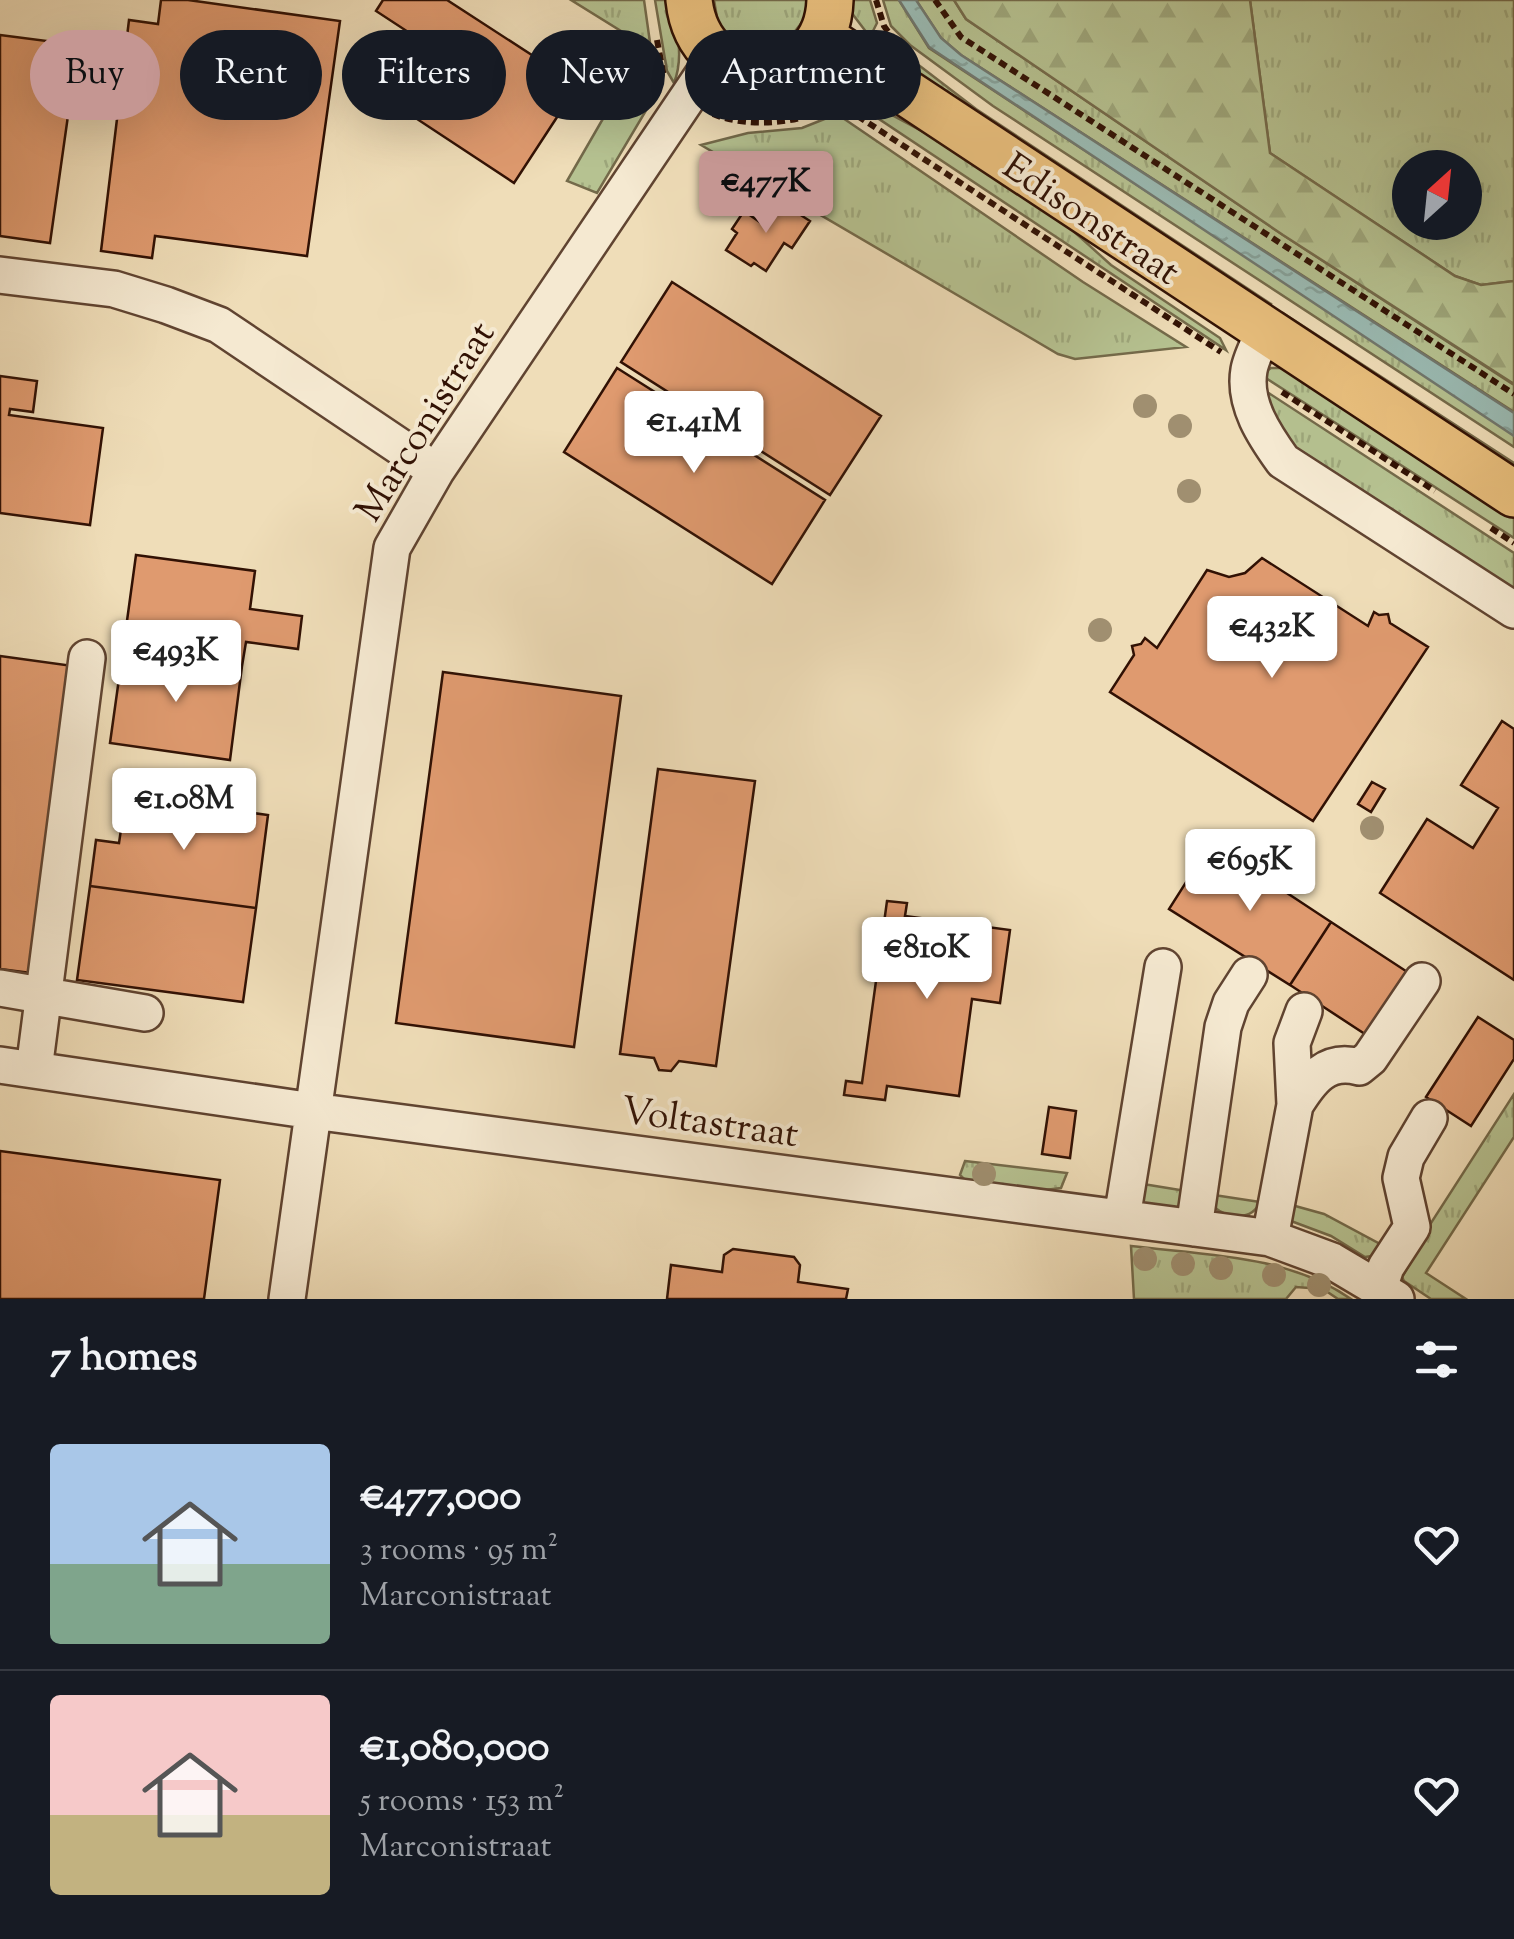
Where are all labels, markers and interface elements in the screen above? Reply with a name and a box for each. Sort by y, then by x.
chip: Buy [30,30,160,120]
chip: Rent [180,30,322,120]
chip: Filters [342,30,506,120]
chip: New [526,30,665,120]
chip: Apartment [685,30,921,120]
street label: Edisonstraat [990,142,1189,301]
north arrow [1392,150,1482,240]
map controls [1392,150,1482,240]
pin: €477K [696,151,836,236]
text: €477K [721,160,811,206]
street label: Marconistraat [344,312,510,534]
pin: €1.41M [613,391,775,476]
text: €1.41M [646,400,742,446]
pin: €432K [1202,596,1342,681]
text: €432K [1229,605,1315,651]
pin: €493K [106,620,246,705]
text: €493K [133,629,219,675]
pin: €1.08M [103,768,265,853]
text: €1.08M [134,777,234,823]
pin: €695K [1180,829,1320,914]
text: €695K [1207,838,1293,884]
pin: €810K [857,917,997,1002]
text: €810K [884,926,970,972]
street label: Voltastraat [617,1086,801,1164]
text: 7 homes [50,1329,198,1389]
icon: filters [1409,1332,1464,1387]
text: €477,000 [360,1468,521,1528]
icon: home [130,1484,250,1604]
icon: heart [1409,1517,1464,1572]
text: 3 rooms · 95 m² [360,1528,558,1574]
text: Marconistraat [360,1574,551,1620]
text: €1,080,000 [360,1719,550,1779]
icon: home [130,1735,250,1855]
icon: heart [1409,1768,1464,1823]
text: 5 rooms · 153 m² [360,1779,564,1825]
text: Marconistraat [360,1825,551,1871]

